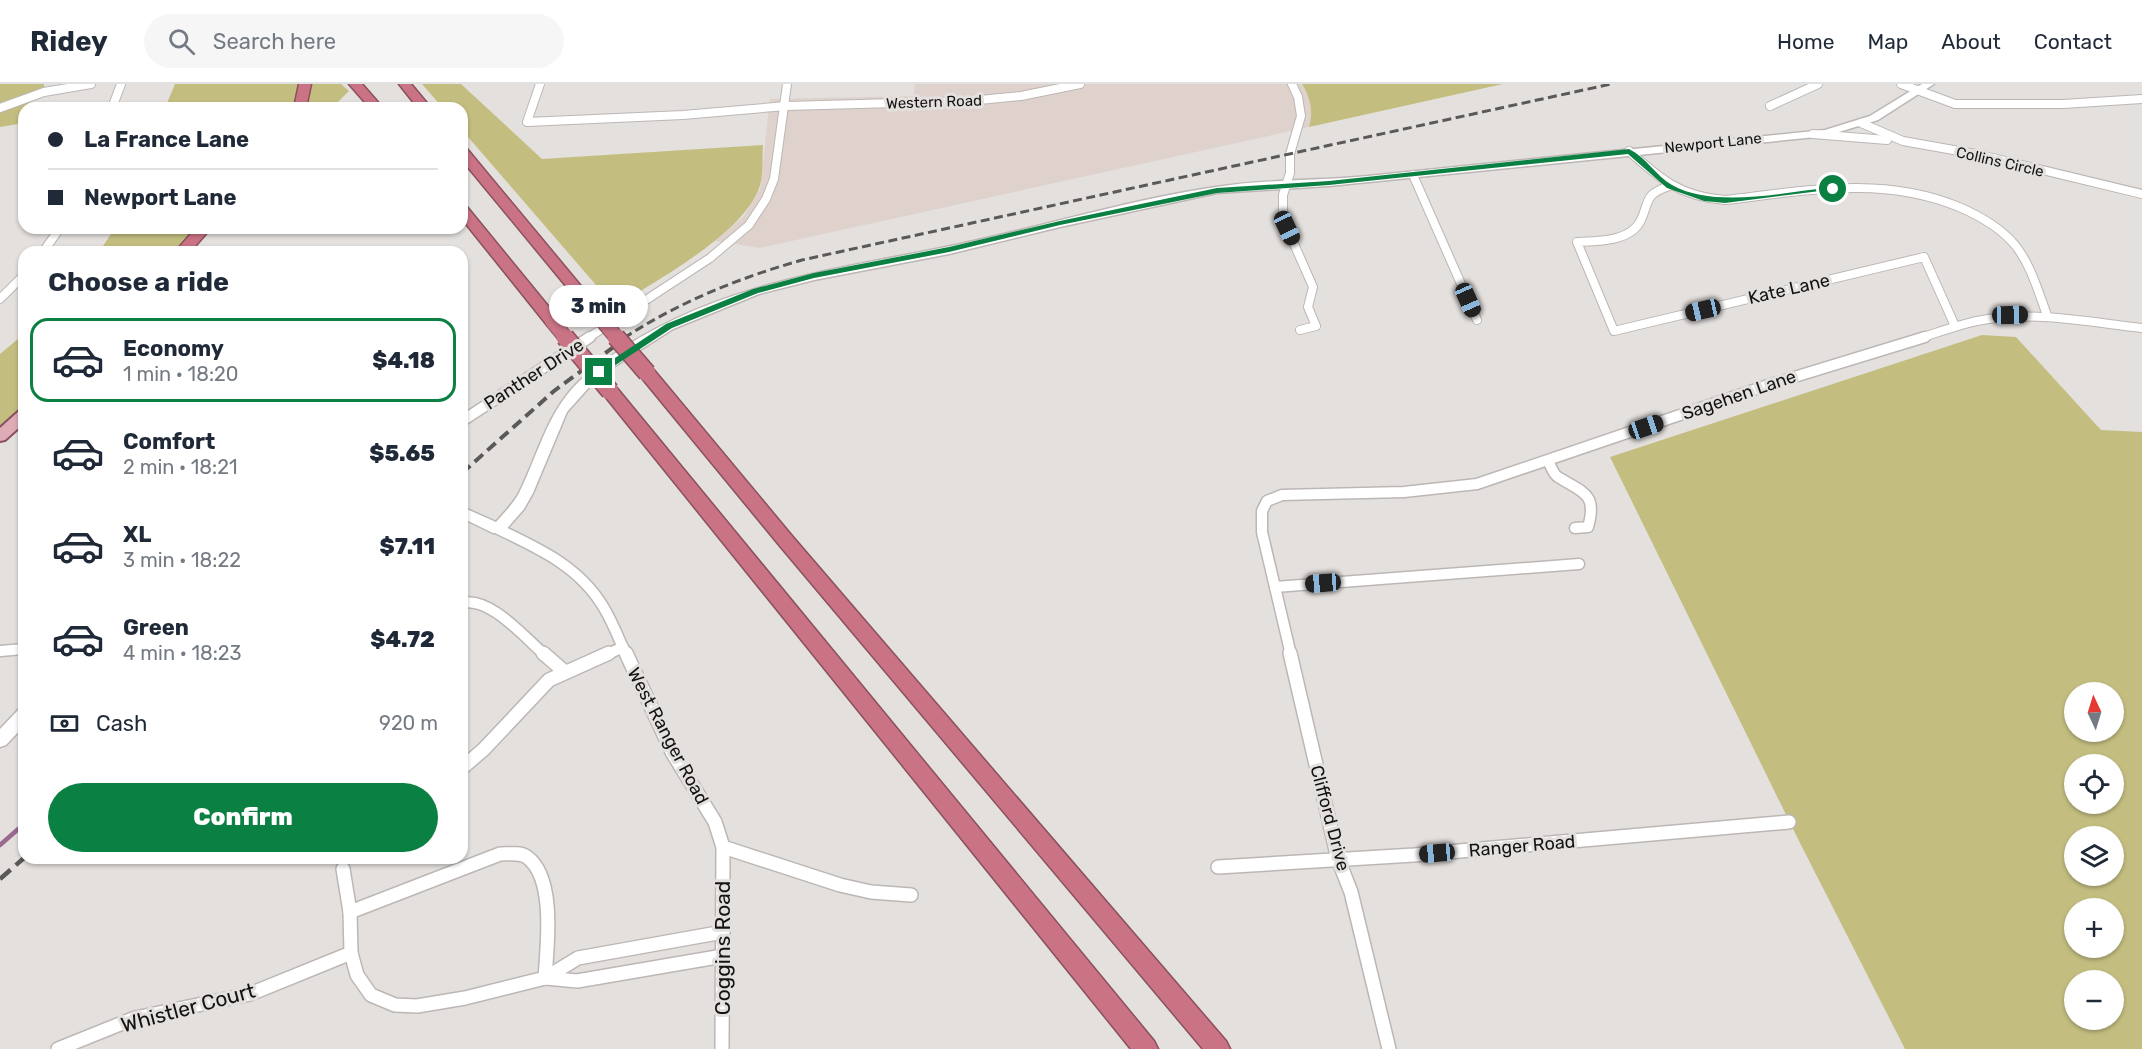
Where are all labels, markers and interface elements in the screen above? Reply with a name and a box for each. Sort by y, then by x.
search box [144,14,564,68]
text: Ridey [30,25,108,58]
icon: search [165,25,198,58]
text: Search here [213,28,336,55]
text: Home [1777,29,1834,54]
text: Map [1867,29,1908,54]
text: About [1941,29,2001,54]
text: Contact [2034,29,2112,54]
street label: Western Road [886,91,982,113]
text: La France Lane [84,126,249,153]
street label: Newport Lane [1663,129,1763,157]
street label: Collins Circle [1954,143,2046,181]
route start [1819,175,1846,202]
text: Newport Lane [84,184,237,211]
car [1271,208,1303,248]
text: Choose a ride [48,266,229,298]
street label: Kate Lane [1746,269,1832,309]
car [1452,280,1484,320]
callout: 3 min [550,285,648,327]
text: 3 min [571,294,626,318]
car [1683,297,1723,323]
car [1992,306,2028,324]
icon: car [51,333,105,387]
street label: Panther Drive [480,334,588,414]
text: Economy [123,335,224,362]
text: $4.18 [372,347,435,374]
route end [585,358,612,385]
text: 1 min · 18:20 [123,362,238,386]
street label: Sagehen Lane [1679,365,1799,425]
car [1626,413,1666,441]
icon: car [51,426,105,480]
text: Comfort [123,428,215,455]
text: $5.65 [369,440,435,467]
text: 2 min · 18:21 [123,455,237,479]
icon: car [51,519,105,573]
text: XL [123,521,151,548]
text: $7.11 [380,533,435,560]
text: 3 min · 18:22 [123,548,241,572]
car [1304,573,1342,593]
icon: car [51,612,105,666]
text: Green [123,614,189,641]
text: $4.72 [370,626,435,653]
text: 4 min · 18:23 [123,641,242,665]
street label: West Ranger Road [623,664,713,808]
north arrow [2064,682,2124,742]
map controls [2064,682,2124,1030]
icon: cash [48,707,81,740]
text: Cash [96,710,147,737]
text: 920 m [379,711,438,735]
button: locate [2064,754,2124,814]
street label: Clifford Drive [1305,763,1355,873]
button: Confirm [48,783,438,852]
button: layers [2064,826,2124,886]
street label: Ranger Road [1468,830,1576,862]
car [1418,842,1456,864]
street label: Coggins Road [710,881,735,1015]
button: + [2064,898,2124,958]
button: − [2064,970,2124,1030]
street label: Whistler Court [118,978,258,1037]

